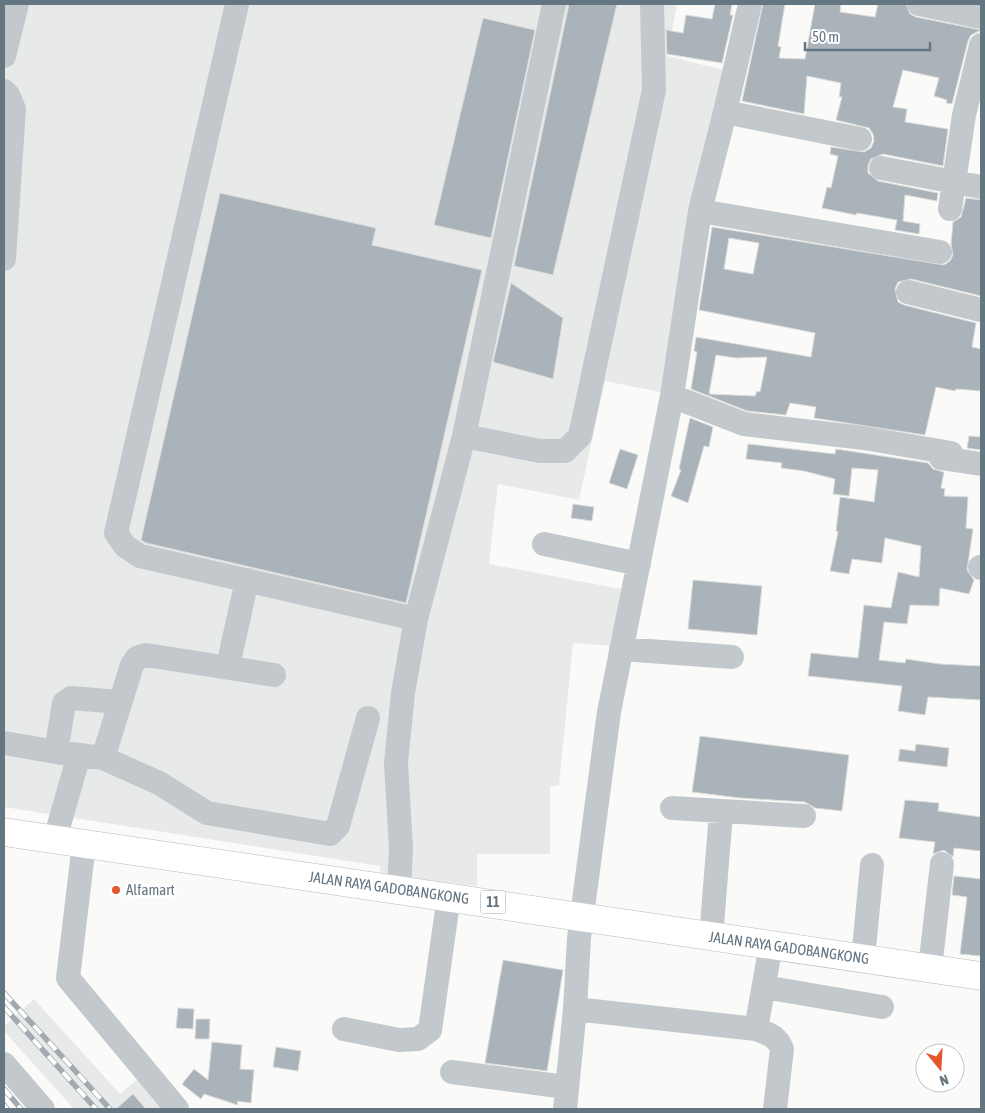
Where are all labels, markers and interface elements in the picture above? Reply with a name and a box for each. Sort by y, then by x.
scale bar [805,20,930,52]
text: 50 m [812,28,839,45]
street label: JALAN RAYA GADOBANGKONG [308,868,470,907]
place label: Alfamart [126,881,175,898]
marker: Alfamart [110,884,122,896]
road number: 11 [480,890,506,914]
street label: JALAN RAYA GADOBANGKONG [708,928,870,967]
north arrow [915,1043,965,1093]
text: N [938,1071,950,1089]

